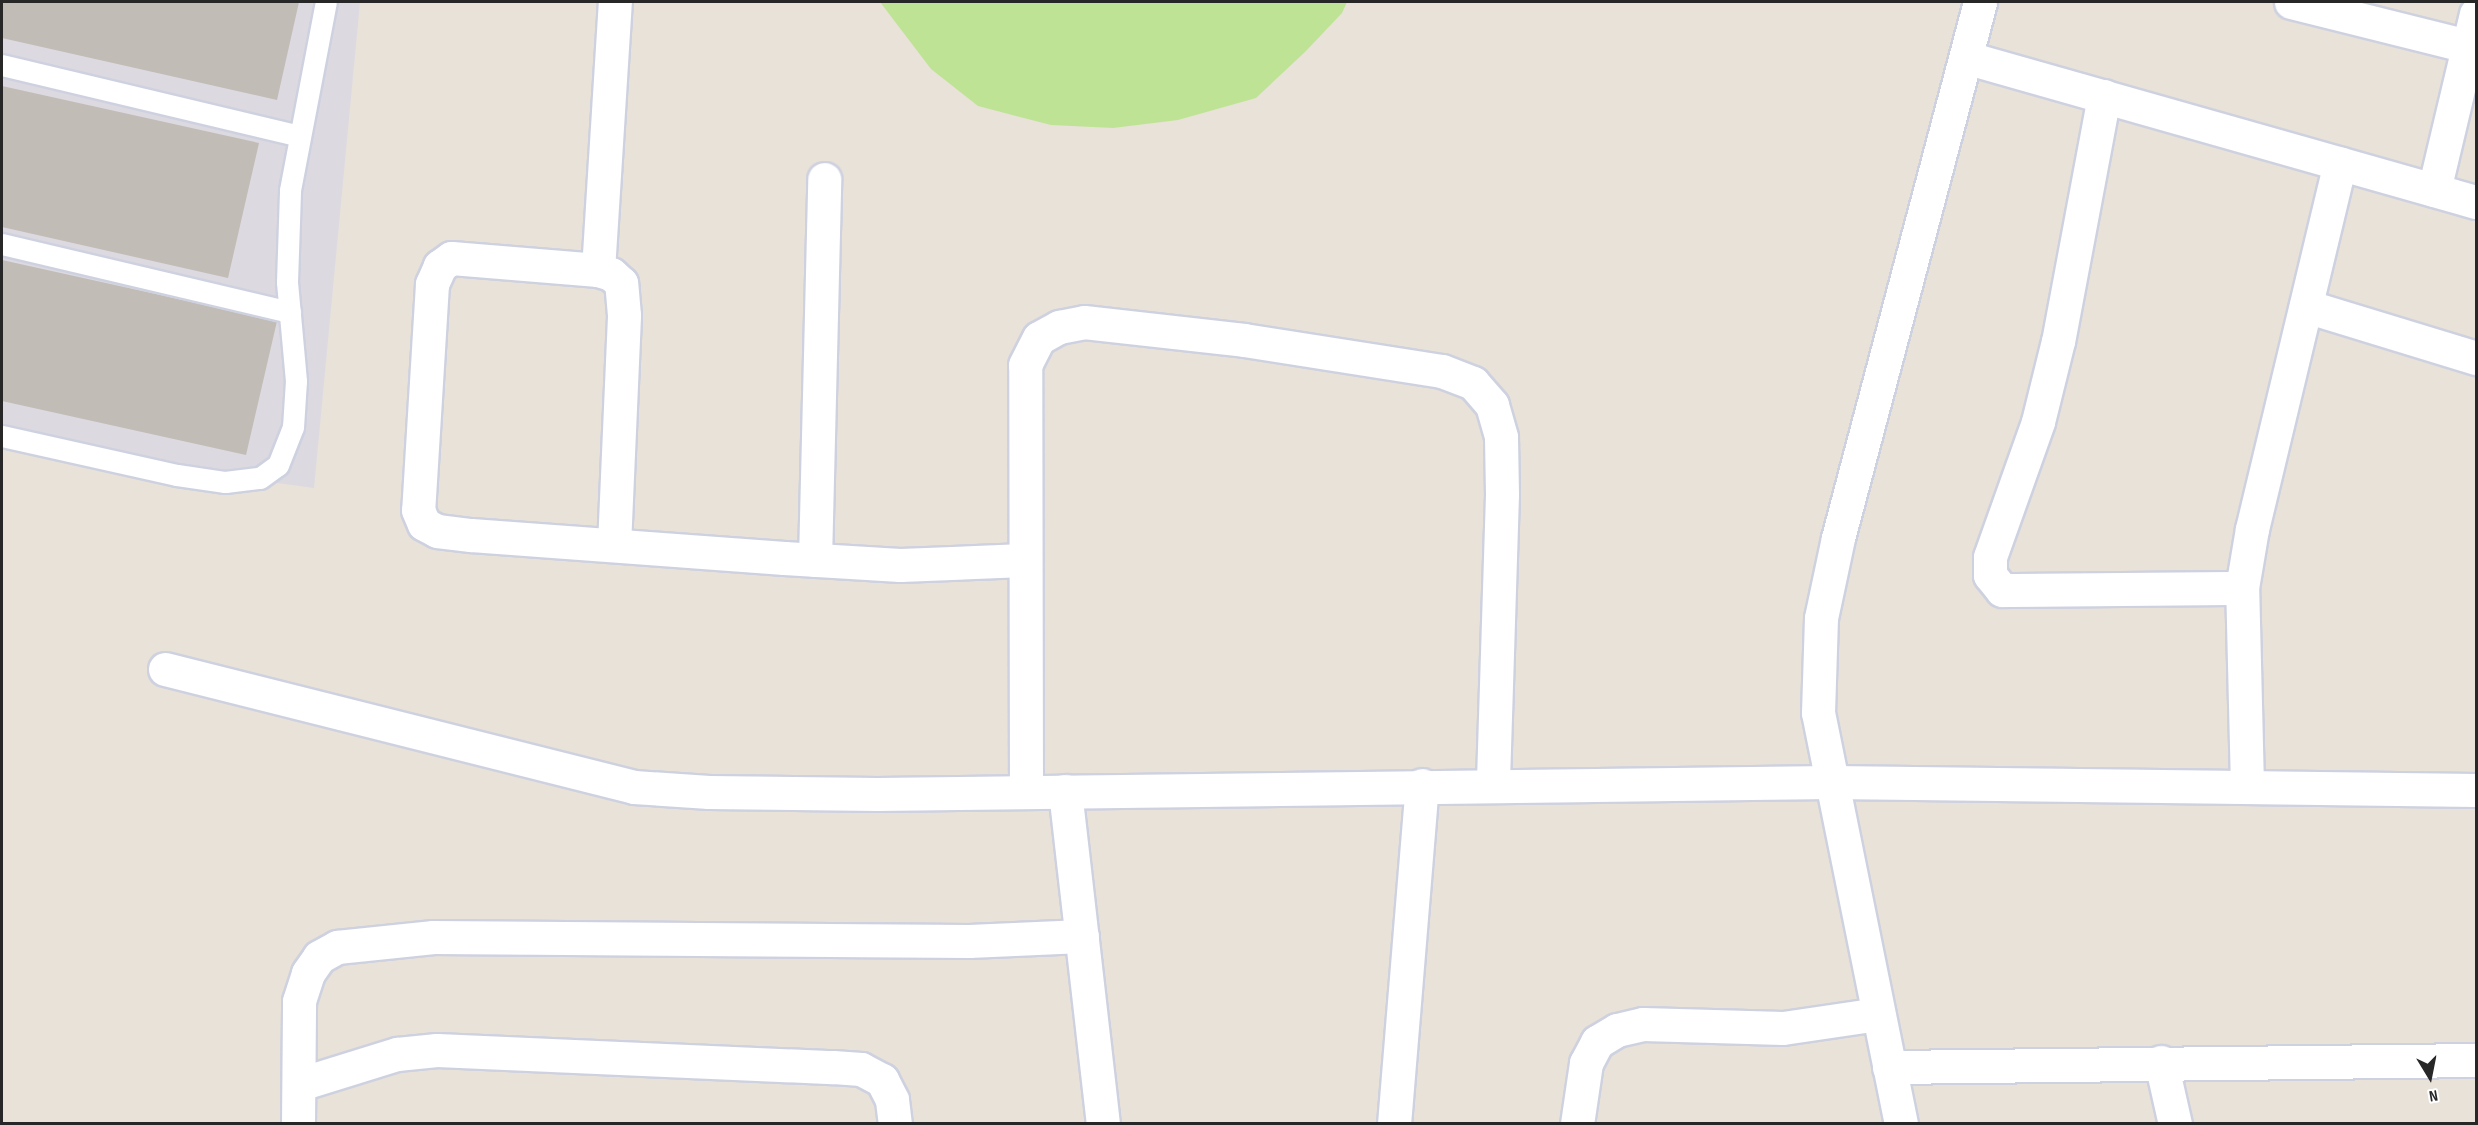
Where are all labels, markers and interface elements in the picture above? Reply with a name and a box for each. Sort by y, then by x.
north arrow [2400,1047,2460,1107]
text: N [2427,1085,2439,1105]

